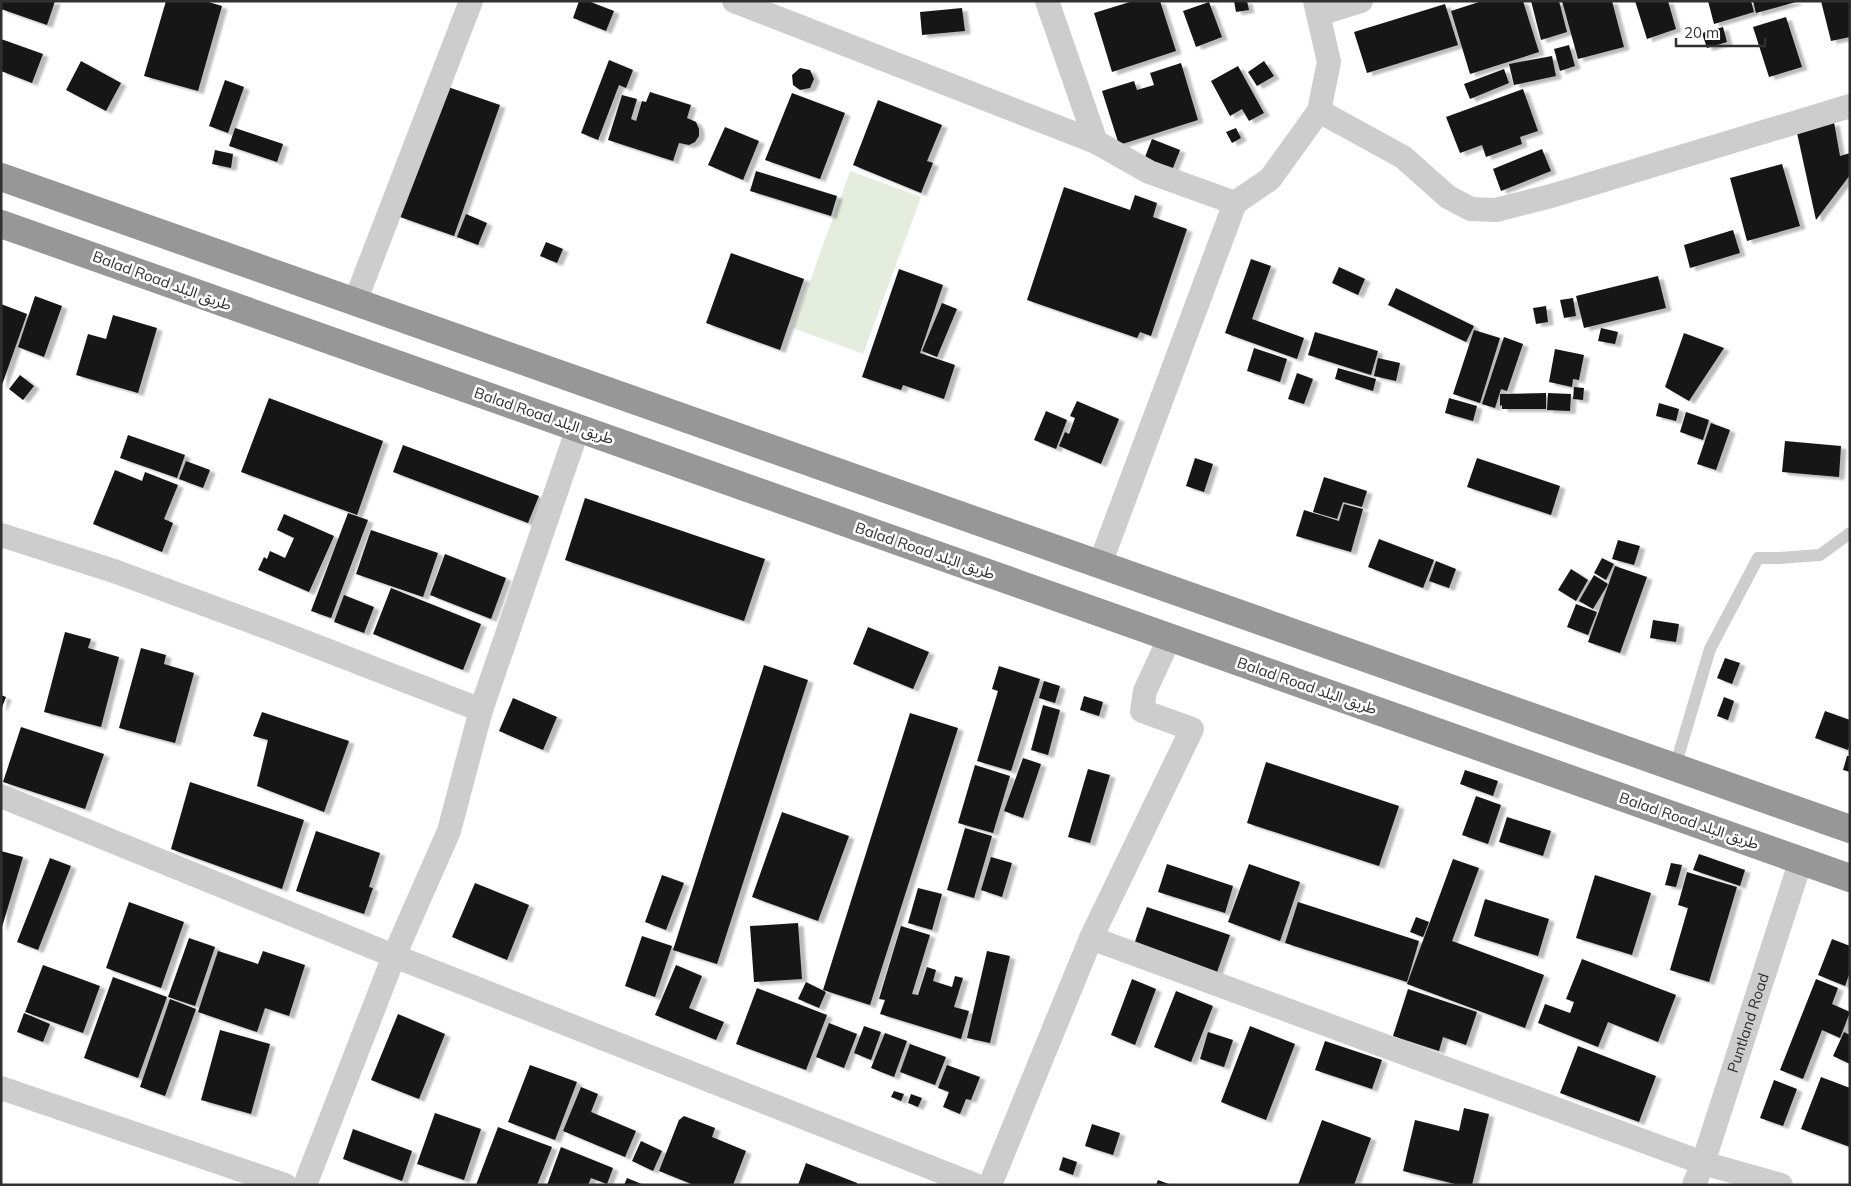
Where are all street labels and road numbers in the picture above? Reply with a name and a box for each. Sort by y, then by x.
street label: Balad Road طريق البلد [90,247,234,315]
street label: Balad Road طريق البلد [471,383,617,449]
street label: Balad Road طريق البلد [852,518,998,584]
street label: Balad Road طريق البلد [1234,653,1380,719]
street label: Balad Road طريق البلد [1616,788,1762,854]
street label: Puntland Road [1723,971,1773,1075]

